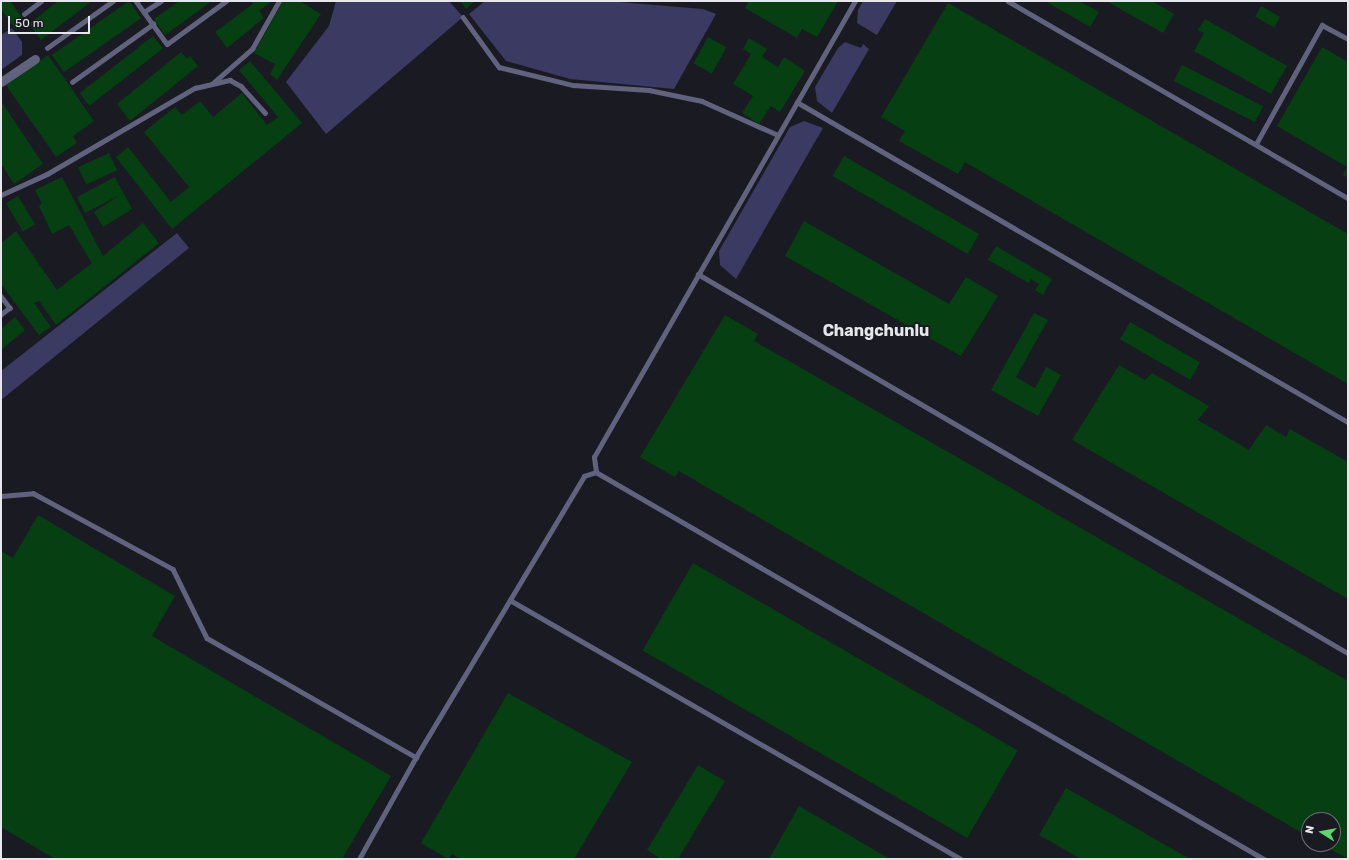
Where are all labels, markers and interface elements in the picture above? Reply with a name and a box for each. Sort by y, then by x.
scale bar [10,8,92,34]
text: 50 m [15,16,43,30]
district label: Changchunlu [823,321,929,341]
north arrow [1301,812,1341,852]
text: N [1303,825,1317,835]

